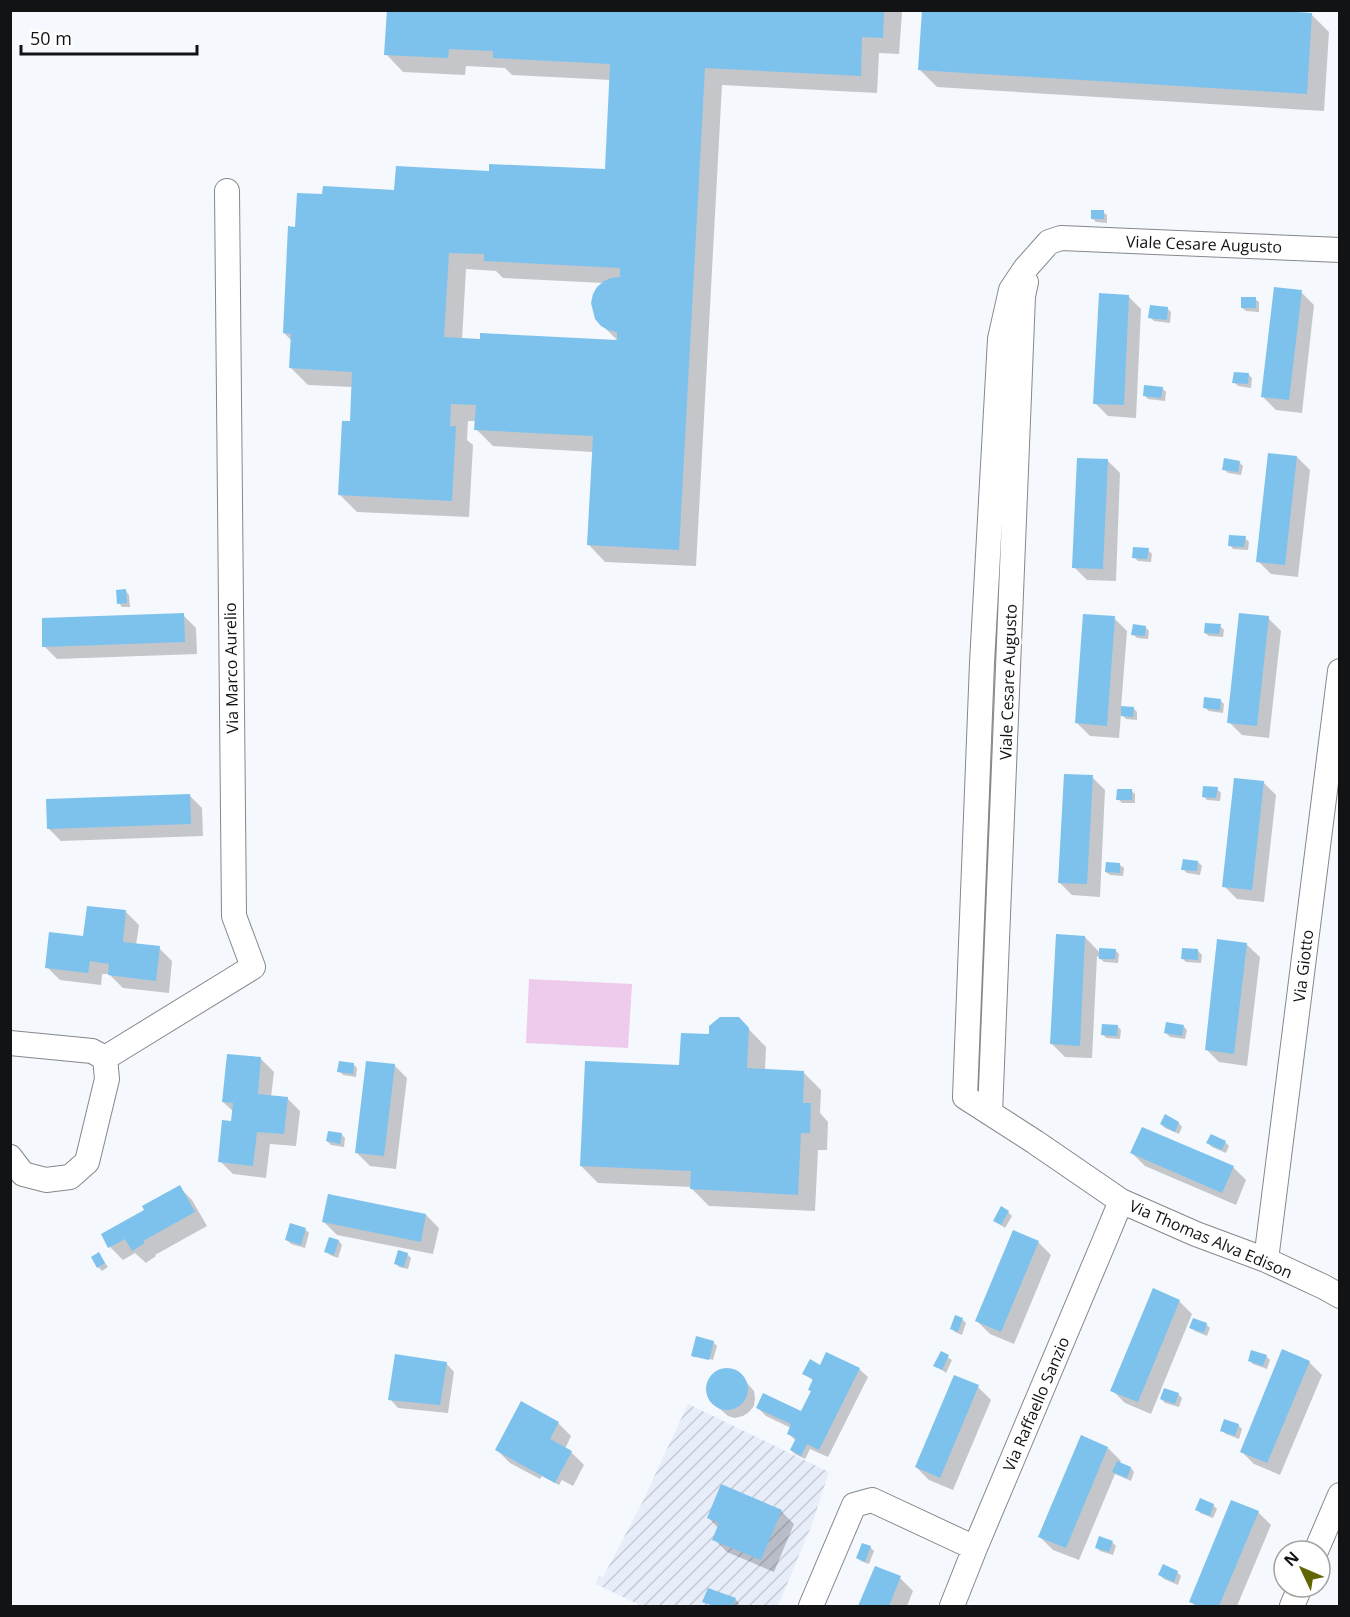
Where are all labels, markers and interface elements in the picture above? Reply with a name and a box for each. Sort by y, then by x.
scale bar [21,18,196,56]
text: 50 m [30,26,72,50]
street label: Viale Cesare Augusto [1126,230,1282,258]
street label: Via Marco Aurelio [219,602,243,734]
street label: Viale Cesare Augusto [994,604,1022,760]
street label: Via Giotto [1288,928,1318,1004]
street label: Via Thomas Alva Edison [1126,1195,1296,1283]
street label: Via Raffaello Sanzio [998,1333,1074,1475]
north arrow [1272,1539,1332,1599]
text: N [1279,1546,1304,1571]

